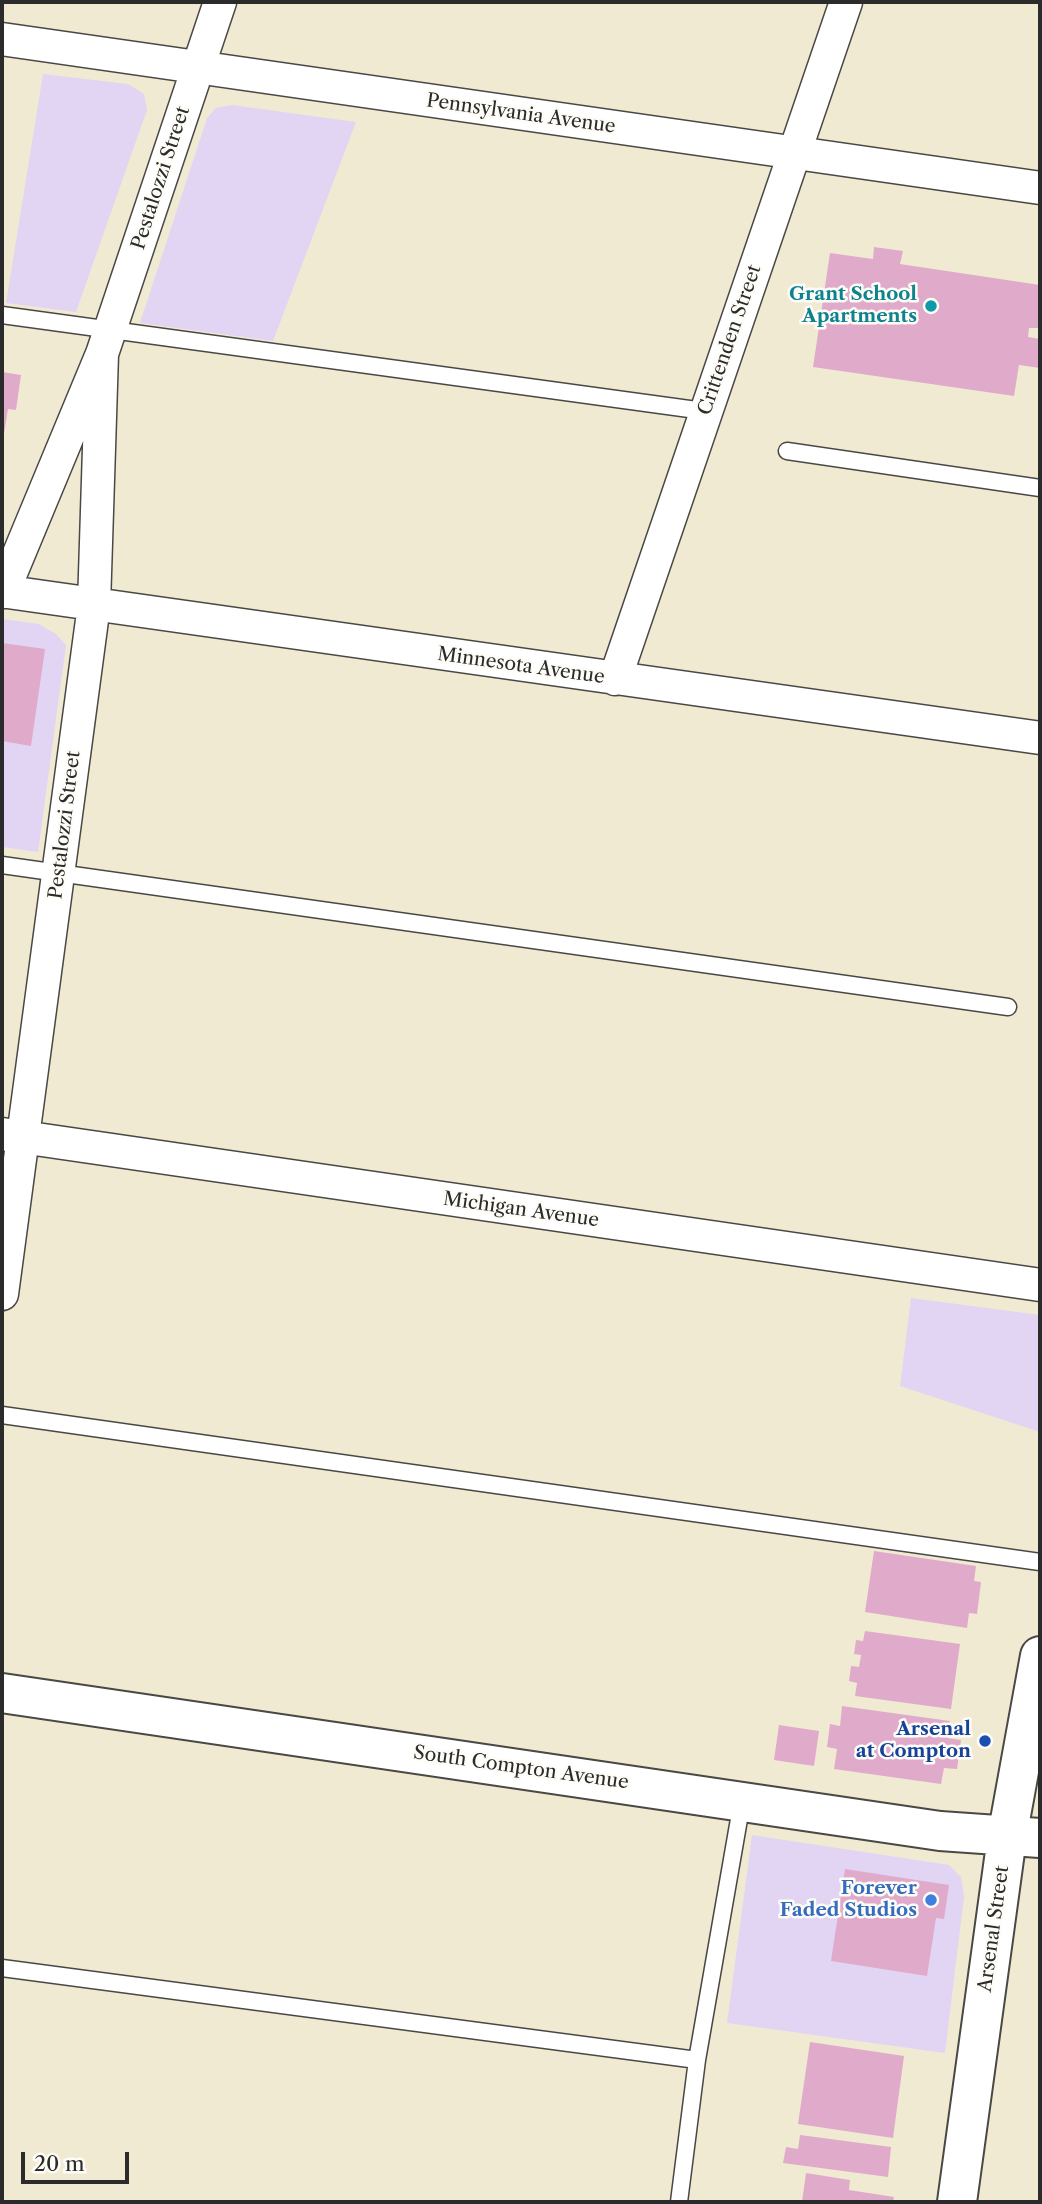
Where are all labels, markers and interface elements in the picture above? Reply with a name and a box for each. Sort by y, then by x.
street label: Pennsylvania Avenue [425,89,617,139]
street label: Pestalozzi Street [127,104,195,252]
street label: Crittenden Street [694,262,766,418]
place label: Grant School Apartments [789,284,917,328]
marker: Grant School Apartments [923,298,939,314]
street label: Minnesota Avenue [436,643,606,689]
street label: Pestalozzi Street [45,750,85,900]
street label: Michigan Avenue [442,1188,600,1232]
place label: Arsenal at Compton [856,1719,971,1763]
marker: Arsenal at Compton [977,1733,993,1749]
street label: South Compton Avenue [412,1742,630,1794]
street label: Arsenal Street [974,1864,1014,1994]
place label: Forever Faded Studios [780,1878,917,1922]
marker: Forever Faded Studios [923,1892,939,1908]
scale bar [24,2138,133,2182]
text: 20 m [34,2151,85,2176]

